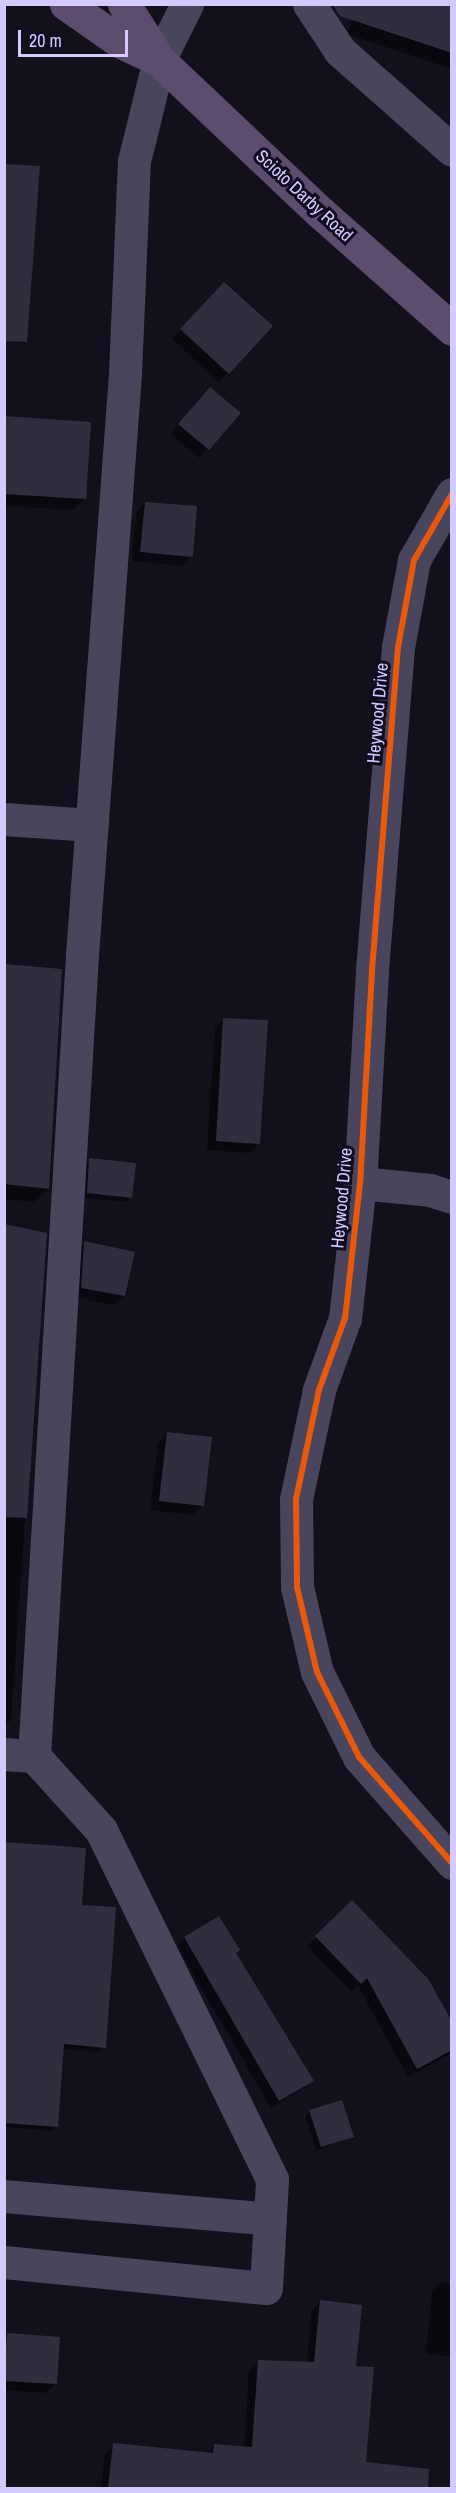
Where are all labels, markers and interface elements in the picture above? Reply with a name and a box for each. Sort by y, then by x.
scale bar [21,18,130,56]
text: 20 m [29,28,62,53]
street label: Scioto Darby Road [251,146,357,246]
street label: Heywood Drive [363,662,393,764]
street label: Heywood Drive [327,1147,357,1249]

